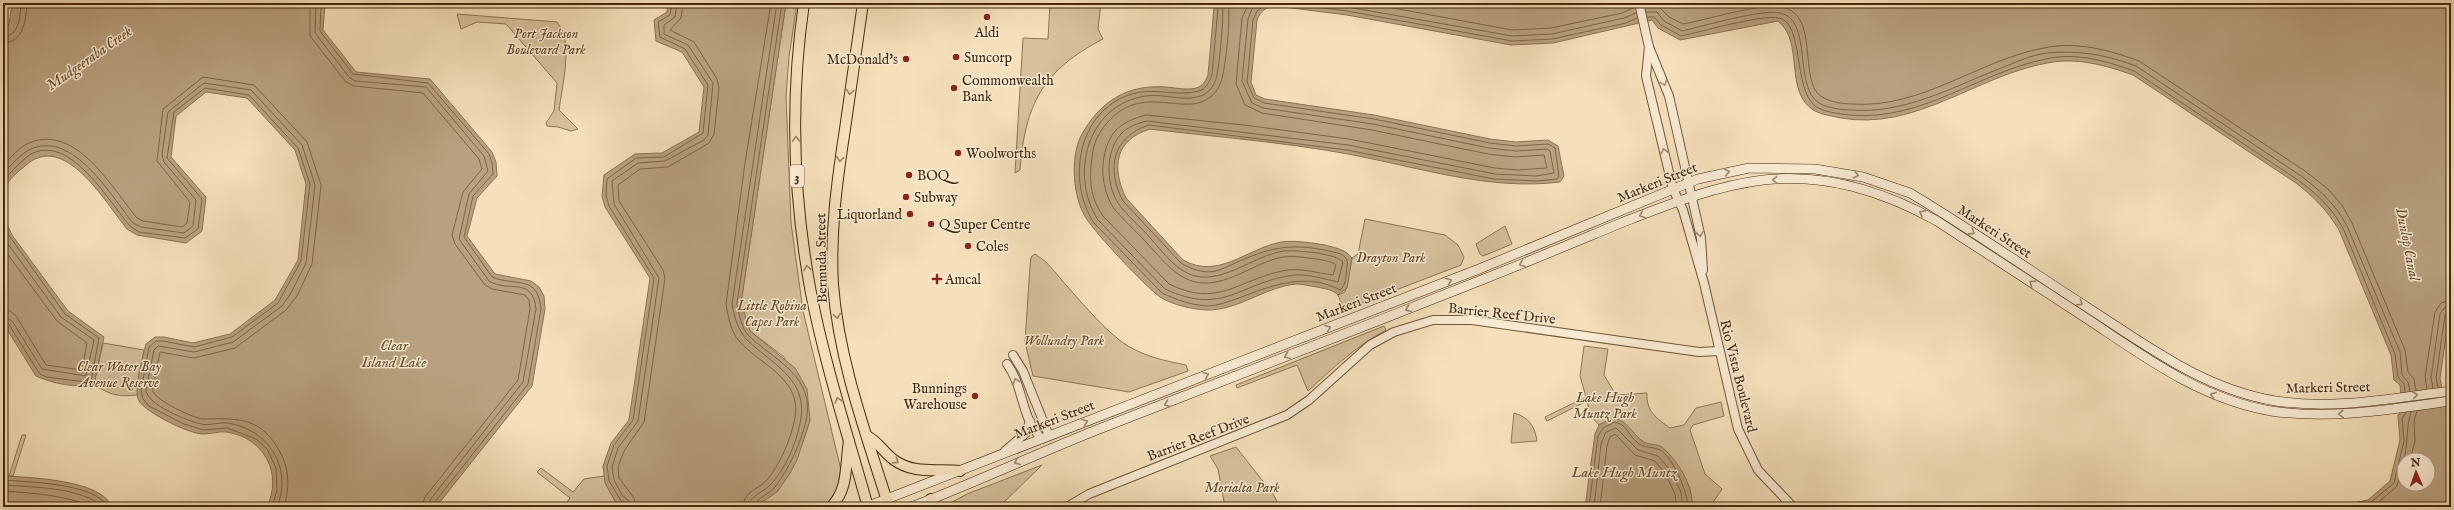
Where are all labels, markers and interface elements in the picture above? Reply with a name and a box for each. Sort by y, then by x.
marker: Aldi [982,12,992,22]
water label: Mudgeeraba Creek [43,22,136,96]
place label: Aldi [974,24,999,42]
park label: Port Jackson Boulevard Park [506,25,586,59]
place label: Suncorp [964,49,1013,67]
place label: McDonald's [827,51,898,69]
marker: Suncorp [951,52,961,62]
marker: McDonald's [901,54,911,64]
place label: Commonwealth Bank [962,72,1054,106]
one-way arrow [1659,79,1667,86]
marker: Commonwealth Bank [949,83,959,93]
one-way arrow [846,89,855,96]
one-way arrow [791,136,800,142]
place label: Woolworths [966,145,1036,163]
marker: Woolworths [953,148,963,158]
one-way arrow [1660,148,1668,154]
one-way arrow [836,156,845,162]
street label: Markeri Street [1615,159,1700,207]
road number: 3 [790,165,804,187]
place label: BOQ [917,167,960,185]
one-way arrow [1723,168,1730,176]
marker: BOQ [904,170,914,180]
one-way arrow [1852,171,1859,179]
one-way arrow [1772,175,1778,184]
place label: Subway [914,189,958,207]
marker: Subway [901,192,911,202]
street label: Markeri Street [1954,201,2035,263]
place label: Liquorland [837,206,903,224]
water label: Dunlop Canal [2391,206,2424,284]
marker: Liquorland [905,209,915,219]
one-way arrow [1639,210,1646,218]
one-way arrow [1919,210,1926,217]
street label: Bermuda Street [812,213,832,303]
place label: Q Super Centre [939,216,1031,234]
marker: Q Super Centre [926,219,936,229]
one-way arrow [1967,227,1974,234]
one-way arrow [1695,231,1704,238]
place label: Coles [976,238,1009,256]
marker: Coles [963,241,973,251]
park label: Drayton Park [1356,249,1426,267]
one-way arrow [1518,259,1525,267]
one-way arrow [803,265,812,271]
place label: Amcal [944,271,981,289]
marker: Amcal [932,274,942,284]
one-way arrow [1445,277,1452,285]
street label: Markeri Street [1314,279,1399,327]
one-way arrow [2029,280,2036,287]
park label: Little Robina Capes Park [736,297,807,331]
one-way arrow [2076,298,2083,305]
street label: Barrier Reef Drive [1447,299,1557,329]
one-way arrow [1404,304,1411,312]
one-way arrow [832,313,841,319]
street label: Rio Vista Boulevard [1715,318,1761,435]
one-way arrow [1324,324,1331,332]
park label: Wollundry Park [1024,332,1105,350]
water label: Clear Island Lake [360,336,427,372]
one-way arrow [1283,352,1290,360]
park label: Clear Water Bay Avenue Reserve [77,358,162,392]
one-way arrow [1203,371,1210,379]
one-way arrow [1013,378,1021,385]
street label: Markeri Street [2285,378,2371,398]
place label: Bunnings Warehouse [903,380,968,414]
park label: Lake Hugh Muntz Park [1573,389,1637,423]
marker: Bunnings Warehouse [970,391,980,401]
one-way arrow [2210,391,2217,399]
one-way arrow [2412,391,2418,400]
street label: Markeri Street [1012,396,1097,444]
one-way arrow [835,397,843,403]
one-way arrow [1164,399,1171,407]
street label: Barrier Reef Drive [1145,410,1253,466]
one-way arrow [2338,410,2344,419]
one-way arrow [1082,418,1089,426]
north arrow [2396,452,2436,492]
one-way arrow [892,456,899,464]
text: N [2410,456,2421,470]
one-way arrow [1013,458,1020,466]
water label: Lake Hugh Muntz [1571,463,1678,483]
park label: Morialta Park [1204,479,1280,497]

